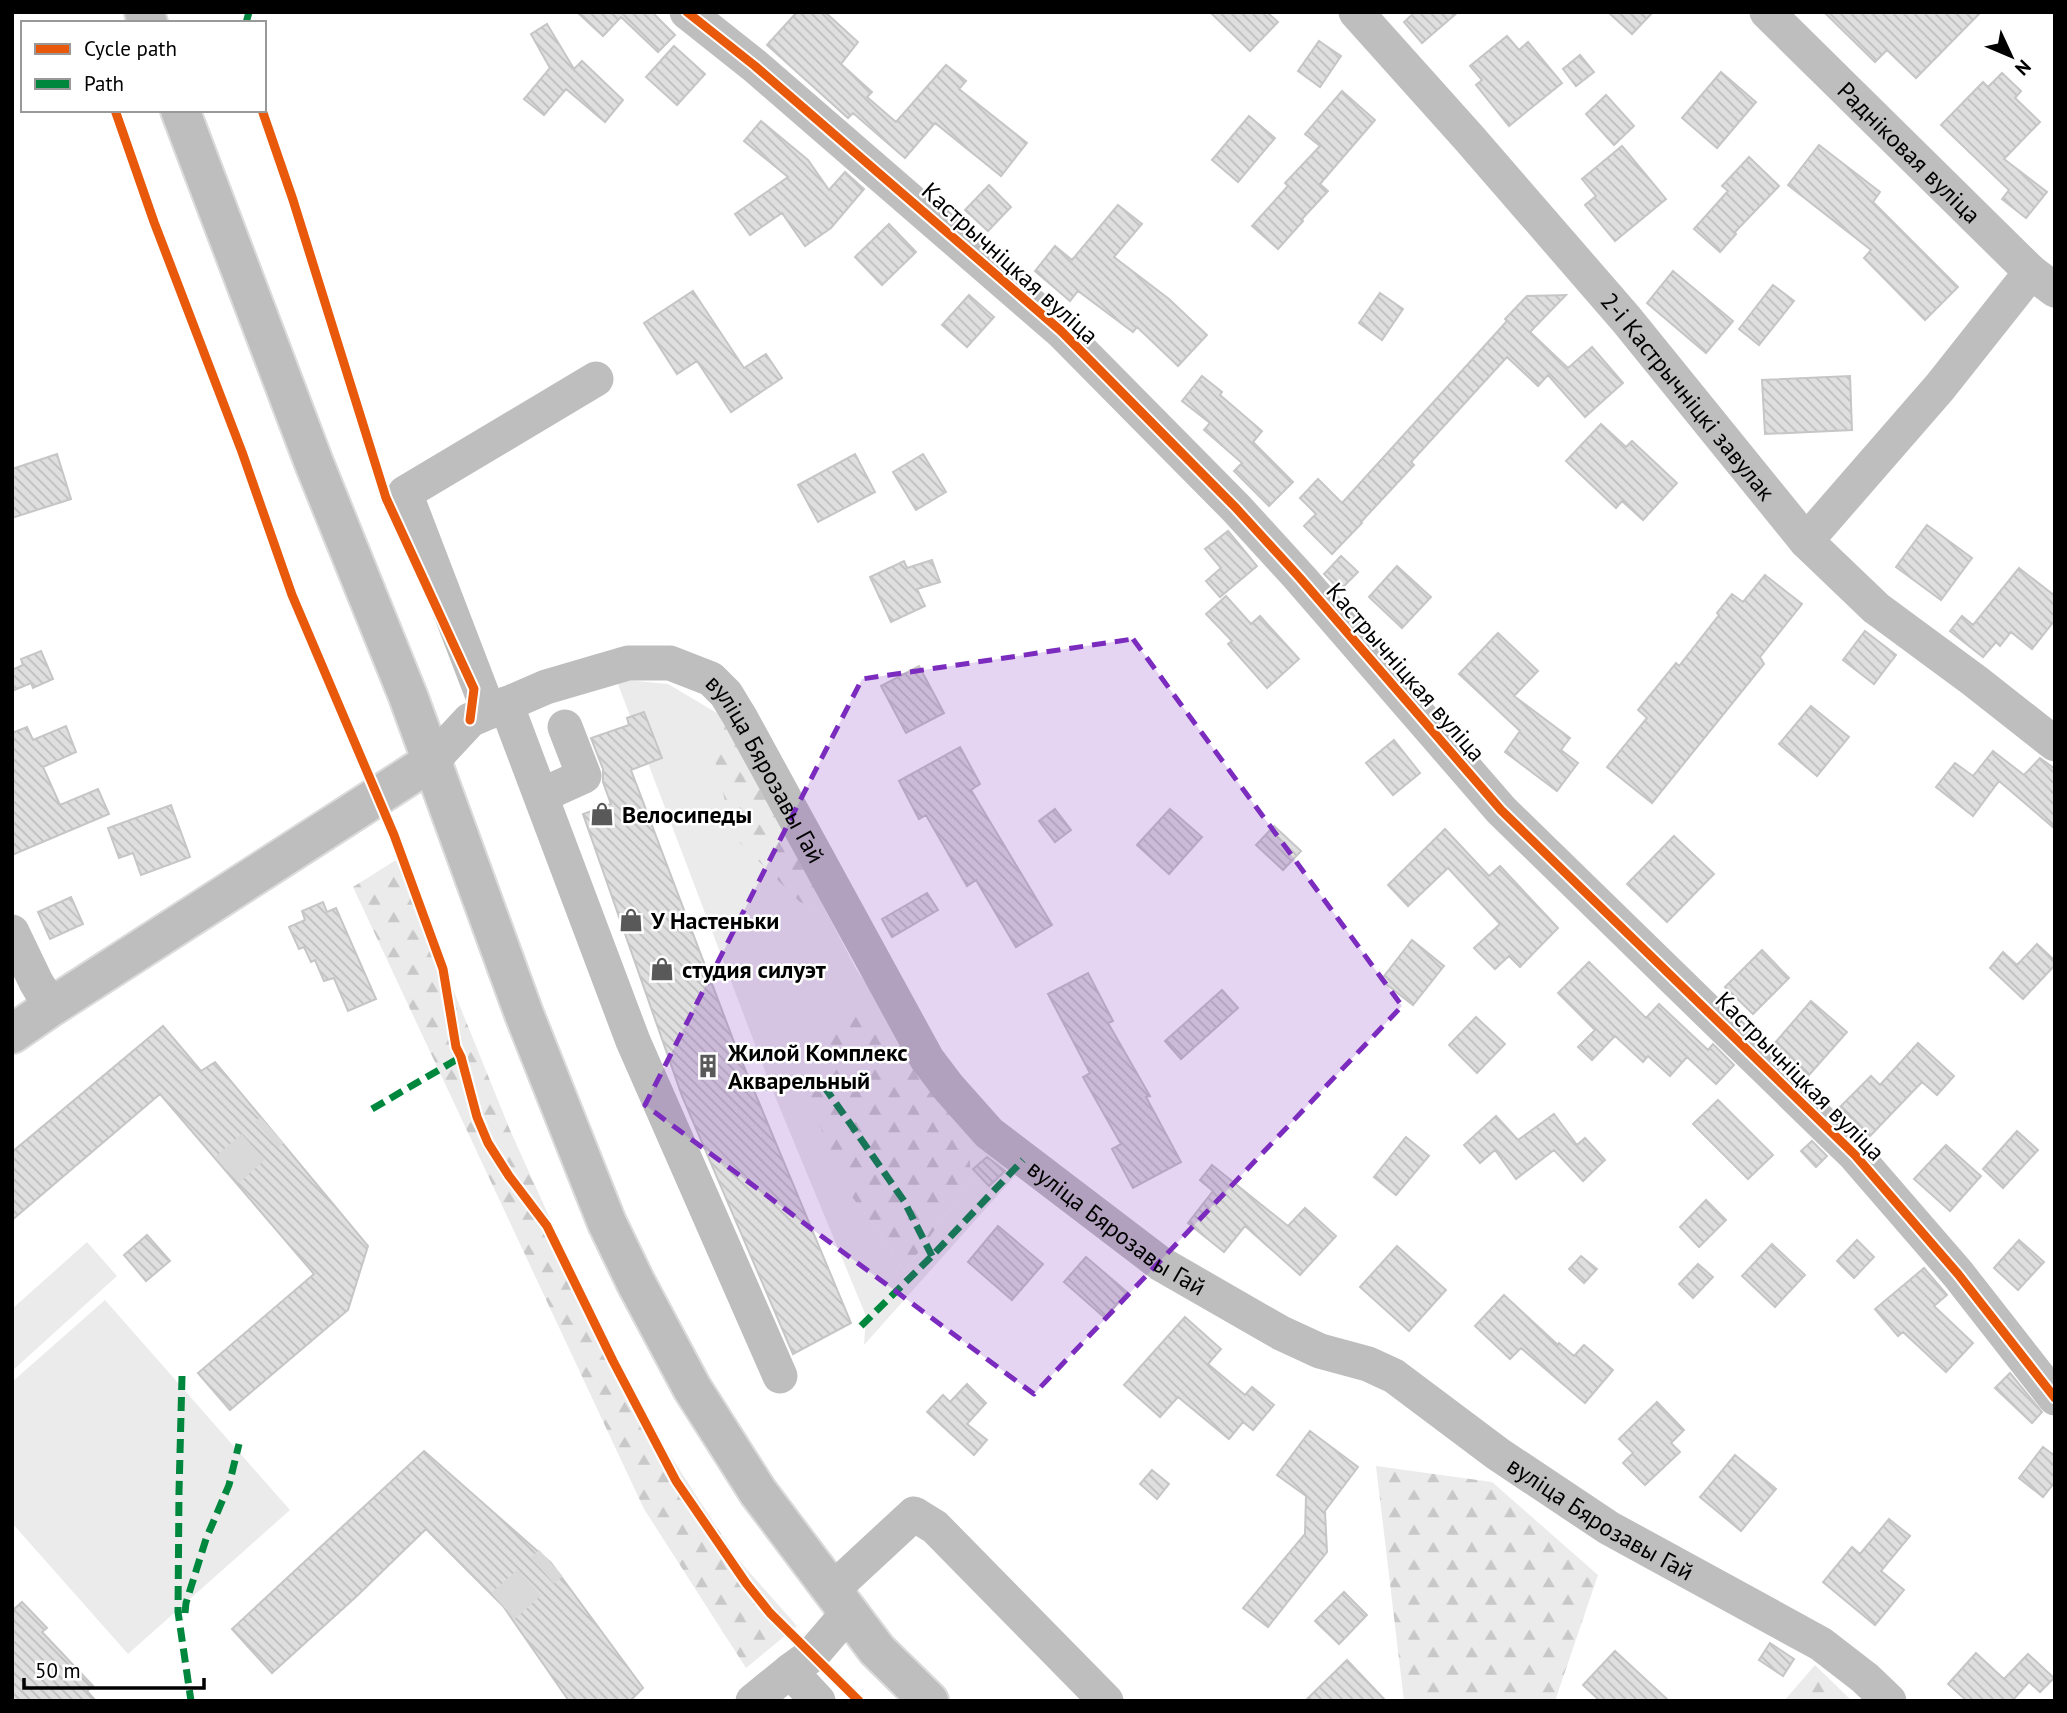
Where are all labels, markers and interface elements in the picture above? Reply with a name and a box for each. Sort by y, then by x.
legend [21,21,266,112]
north arrow [1976,21,2046,91]
text: Cycle path [84,35,177,62]
text: N [2010,55,2036,81]
text: Path [84,70,124,97]
street label: Радніковая вуліца [1831,75,1988,230]
street label: Кастрычніцкая вуліца [915,175,1105,351]
street label: 2-і Кастрычніцкі завулак [1594,286,1783,507]
street label: Кастрычніцкая вуліца [1320,576,1492,768]
street label: вуліца Бярозавы Гай [700,668,832,868]
place label: Велосипеды [622,799,752,830]
shop icon: Велосипеды [588,800,616,828]
place label: У Настеньки [650,905,779,936]
shop icon: У Настеньки [617,906,645,934]
place label: студия силуэт [682,954,827,985]
shop icon: студия силуэт [648,955,676,983]
street label: Кастрычніцкая вуліца [1709,985,1891,1167]
place label: Жилой Комплекс Акварельный [727,1037,908,1096]
building icon: Жилой Комплекс Акварельный [694,1052,722,1080]
street label: вуліца Бярозавы Гай [1022,1153,1212,1302]
street label: вуліца Бярозавы Гай [1502,1449,1699,1587]
scale bar [24,1646,205,1690]
text: 50 m [35,1657,81,1684]

